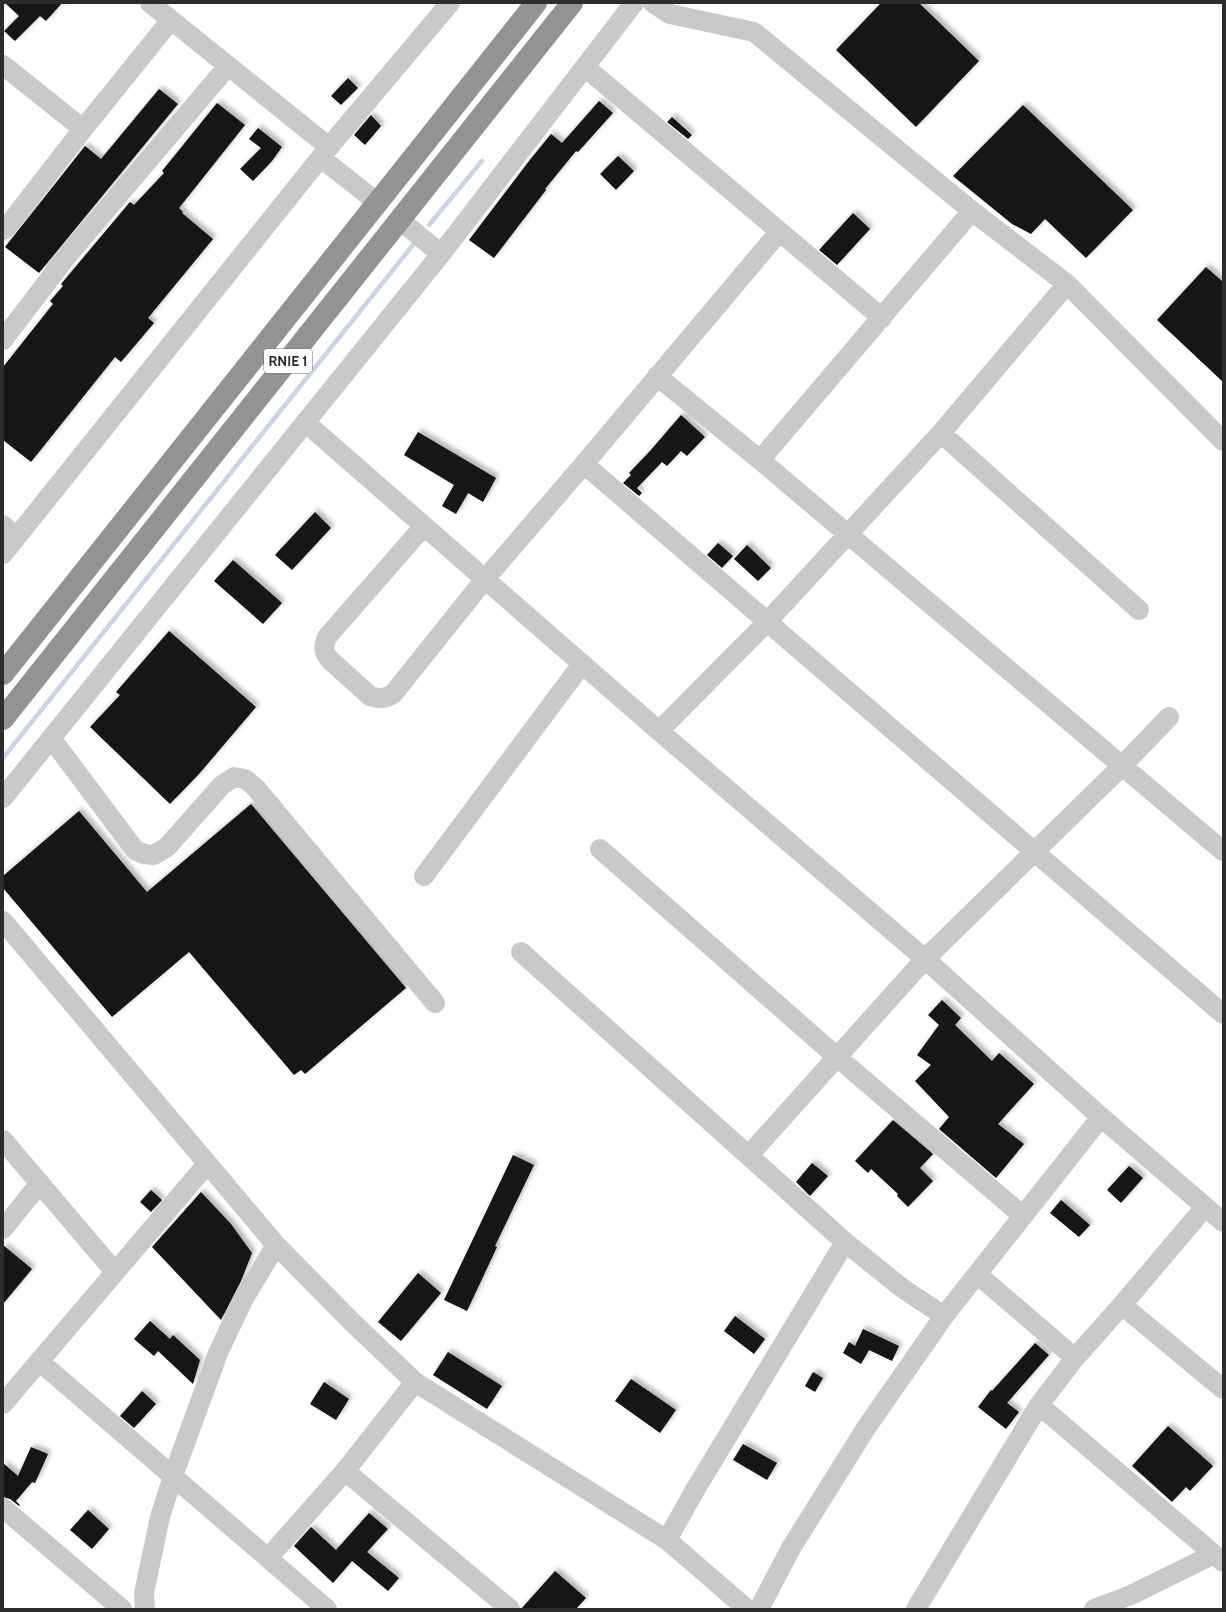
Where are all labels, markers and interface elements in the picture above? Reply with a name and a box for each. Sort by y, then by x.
road number: RNIE 1 [264,349,312,373]

